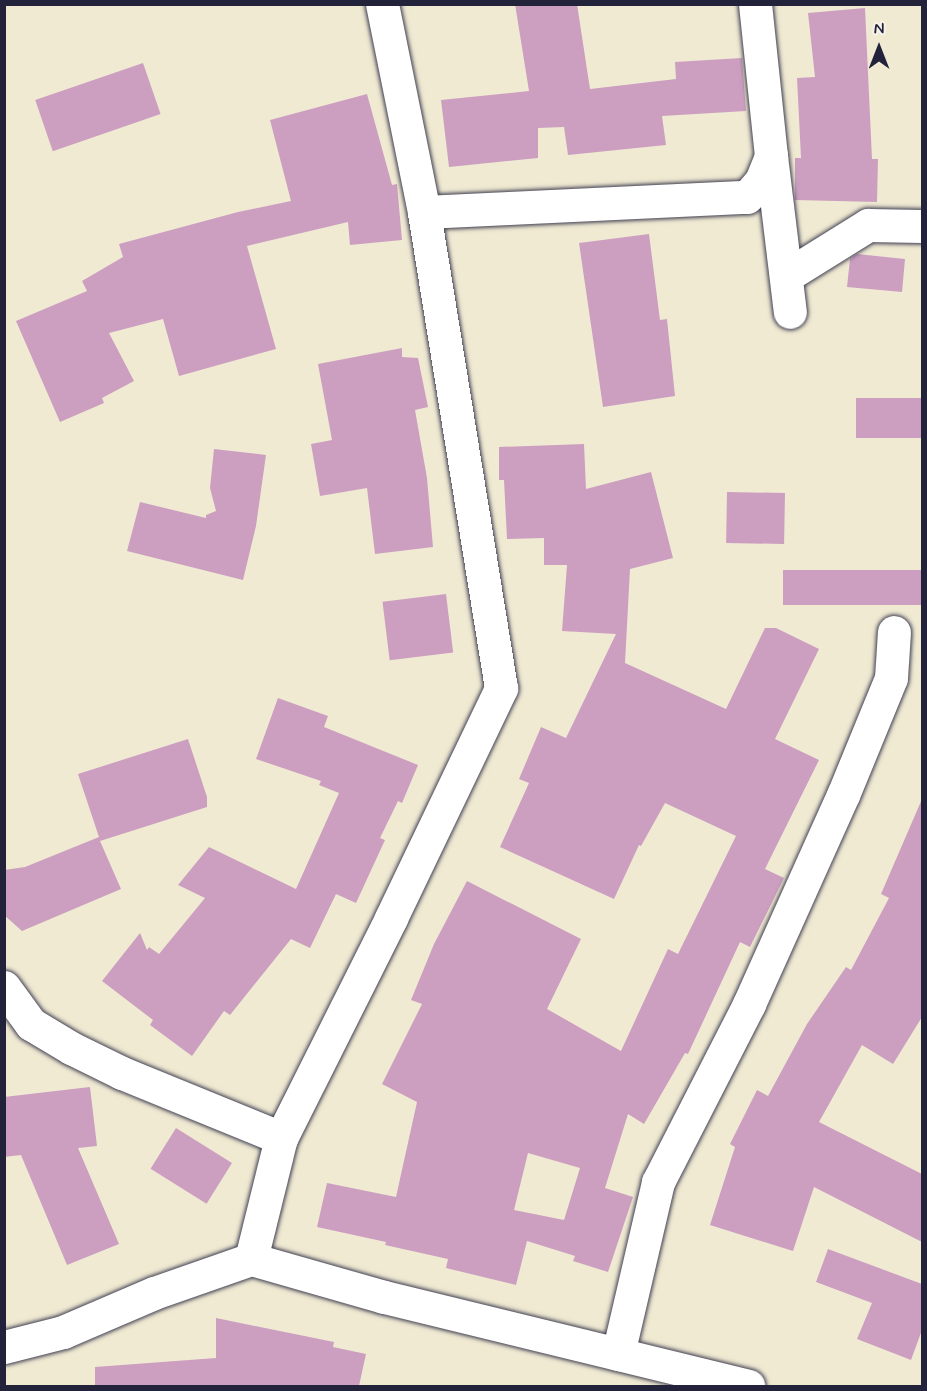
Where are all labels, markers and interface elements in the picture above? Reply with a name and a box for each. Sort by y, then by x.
north arrow [849,18,909,78]
text: N [874,19,884,40]

